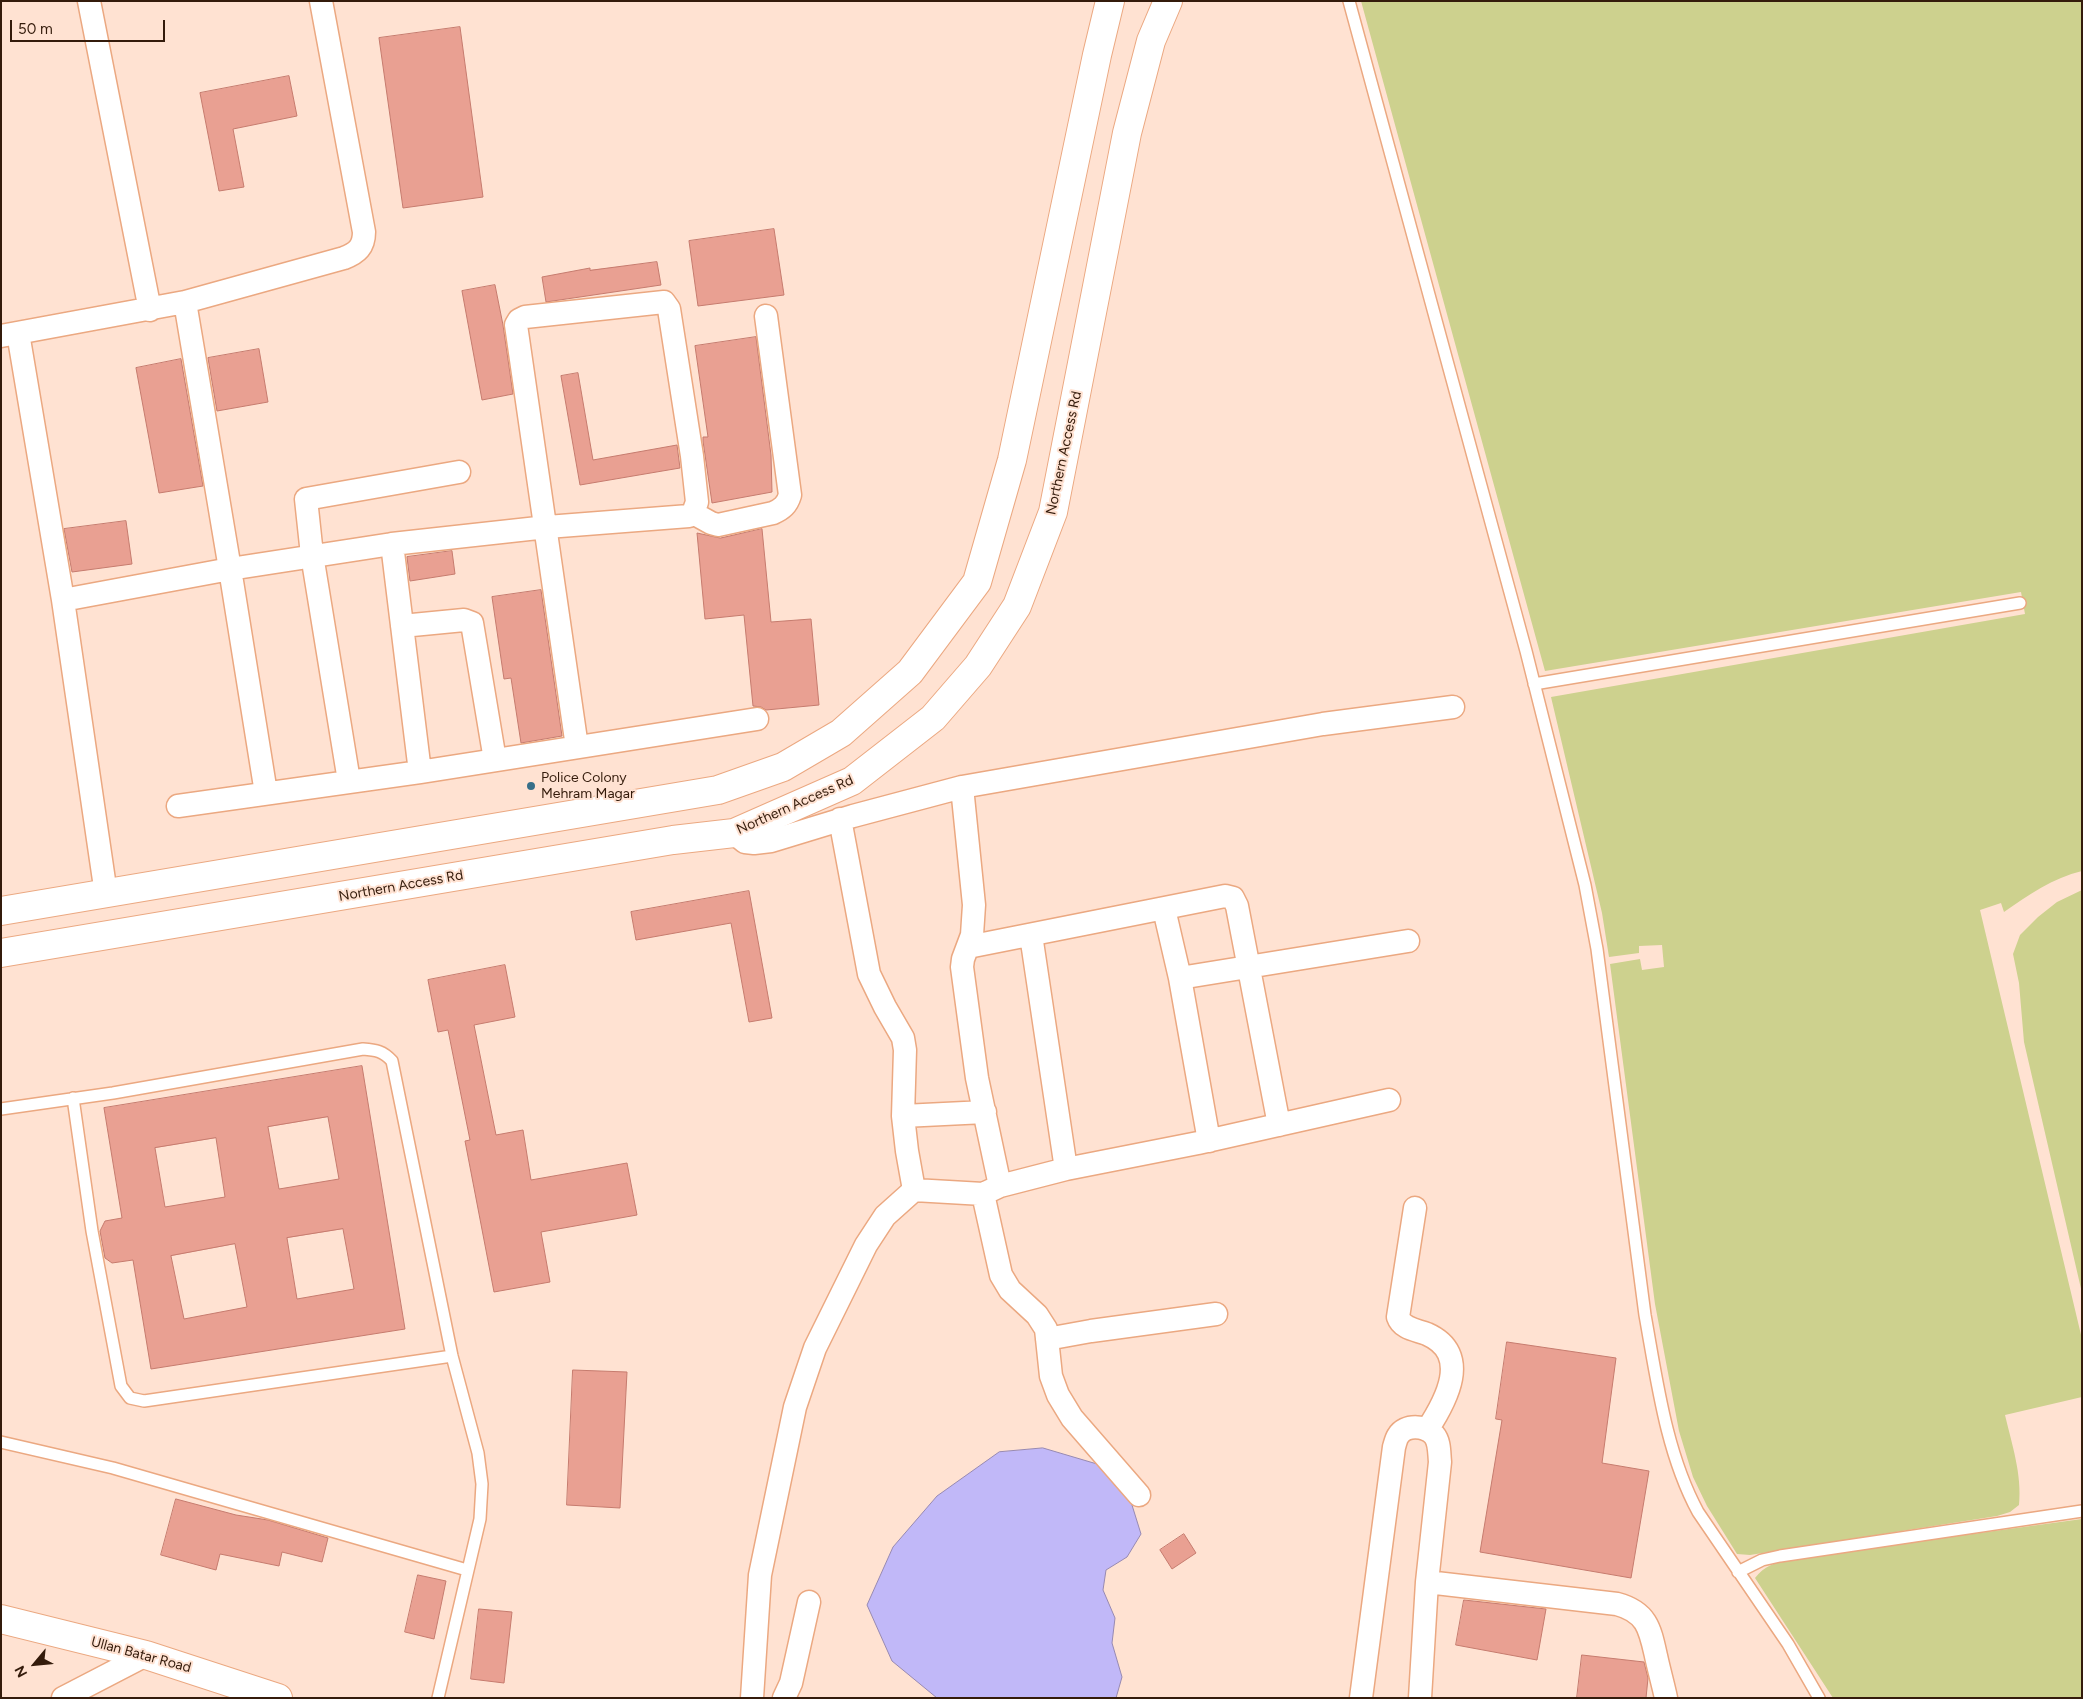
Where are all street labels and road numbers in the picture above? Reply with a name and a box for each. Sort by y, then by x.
street label: Northern Access Rd [1043,390,1085,516]
street label: Northern Access Rd [734,772,856,838]
street label: Northern Access Rd [337,867,465,905]
street label: Ullan Batar Road [89,1634,193,1676]

